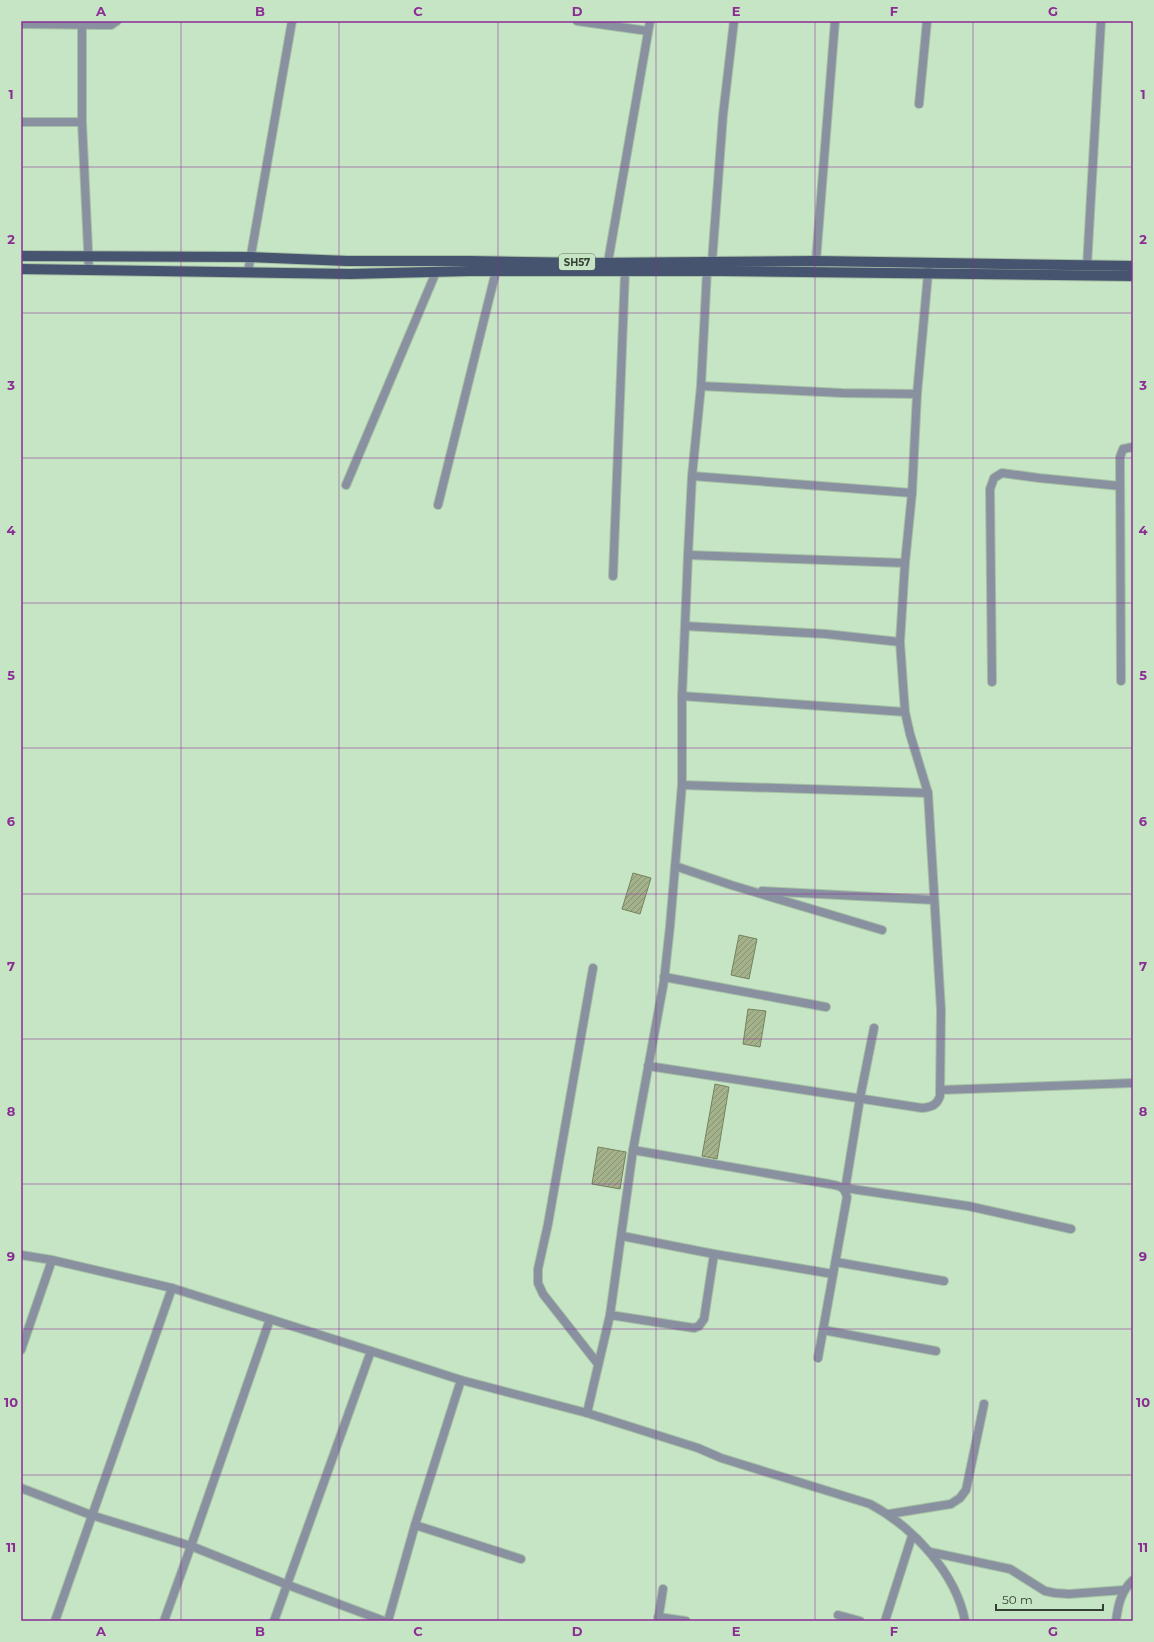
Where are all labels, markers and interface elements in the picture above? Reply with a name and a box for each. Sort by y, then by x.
text: A [95,3,107,19]
text: B [255,3,265,19]
text: C [413,3,423,19]
text: D [572,3,583,19]
text: E [732,3,741,19]
text: F [890,3,898,19]
text: G [1048,3,1058,19]
text: 1 [8,86,14,102]
text: 1 [1140,86,1146,102]
text: 2 [7,231,15,247]
text: 2 [1139,231,1147,247]
road number: SH57 [559,254,595,270]
text: 3 [6,377,15,393]
text: 3 [1138,377,1147,393]
text: 4 [7,522,16,538]
text: 4 [1139,522,1148,538]
text: 5 [7,667,15,683]
text: 5 [1139,667,1147,683]
text: 6 [7,813,16,829]
text: 6 [1139,813,1148,829]
text: 7 [7,958,15,974]
text: 7 [1139,958,1147,974]
text: 8 [7,1103,16,1119]
text: 8 [1139,1103,1148,1119]
text: 9 [7,1248,15,1264]
text: 9 [1139,1248,1147,1264]
text: 10 [4,1394,18,1410]
text: 10 [1136,1394,1150,1410]
text: 11 [6,1539,16,1555]
text: 11 [1138,1539,1148,1555]
scale bar [996,1586,1103,1612]
text: 50 m [1002,1592,1033,1607]
text: A [95,1623,107,1639]
text: B [255,1623,265,1639]
text: C [413,1623,423,1639]
text: D [572,1623,583,1639]
text: E [732,1623,741,1639]
text: F [890,1623,898,1639]
text: G [1048,1623,1058,1639]

